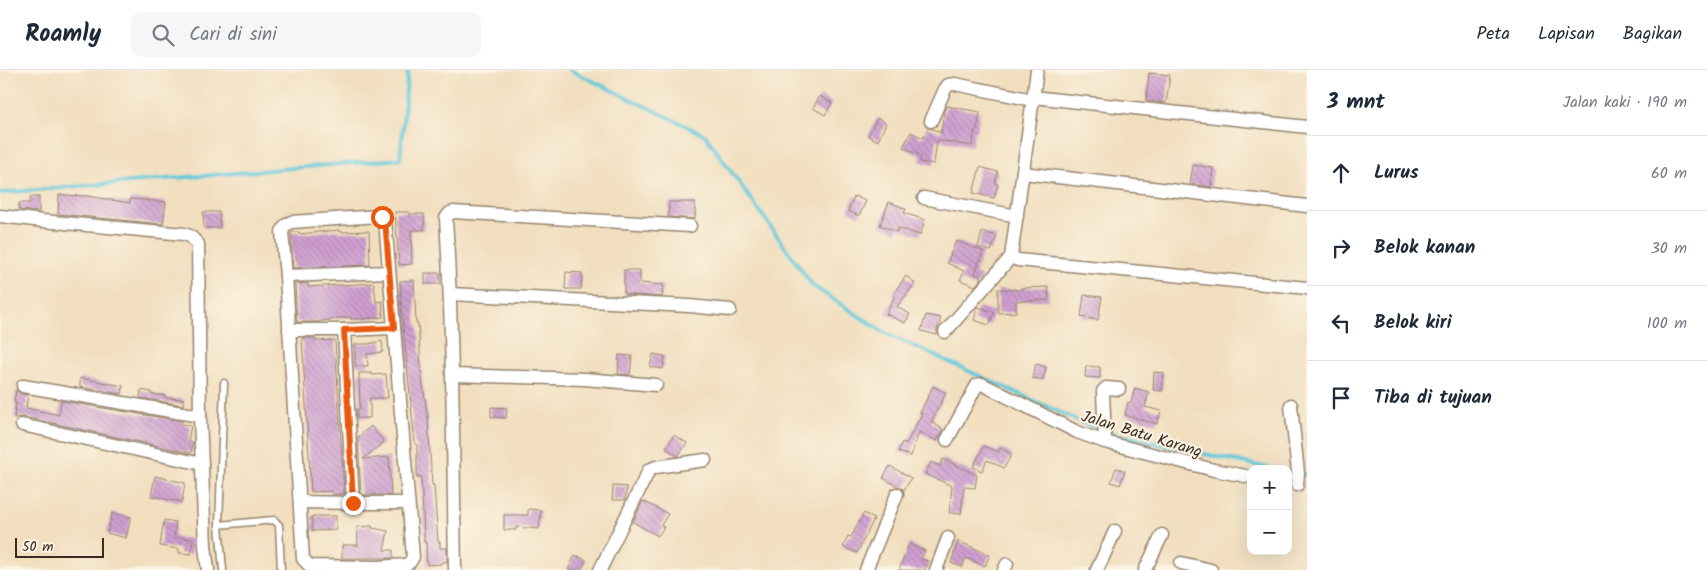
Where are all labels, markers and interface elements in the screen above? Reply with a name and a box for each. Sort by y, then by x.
search box [131,12,481,57]
text: Roamly [25,15,101,54]
text: Cari di sini [189,20,277,50]
text: Peta [1477,20,1510,49]
text: Lapisan [1538,20,1595,49]
text: Bagikan [1623,20,1682,49]
icon: search [149,21,177,49]
text: 3 mnt [1327,86,1385,119]
text: Jalan kaki · 190 m [1563,90,1687,115]
text: Lurus [1374,158,1419,188]
icon: ahead [1327,159,1355,187]
text: 60 m [1651,161,1687,186]
route start [371,206,394,229]
text: Belok kanan [1374,233,1475,263]
icon: right [1327,234,1355,262]
text: 30 m [1651,236,1687,261]
text: Belok kiri [1374,308,1452,338]
icon: left [1327,309,1355,337]
text: 100 m [1647,311,1687,336]
text: Tiba di tujuan [1374,383,1492,413]
icon: arrive [1327,384,1355,412]
street label: Jalan Batu Karang [1078,404,1205,465]
map controls [1247,465,1292,555]
button: + [1247,465,1292,510]
route end [342,492,365,515]
button: − [1247,510,1292,555]
scale bar [15,535,104,558]
text: 50 m [22,536,53,558]

